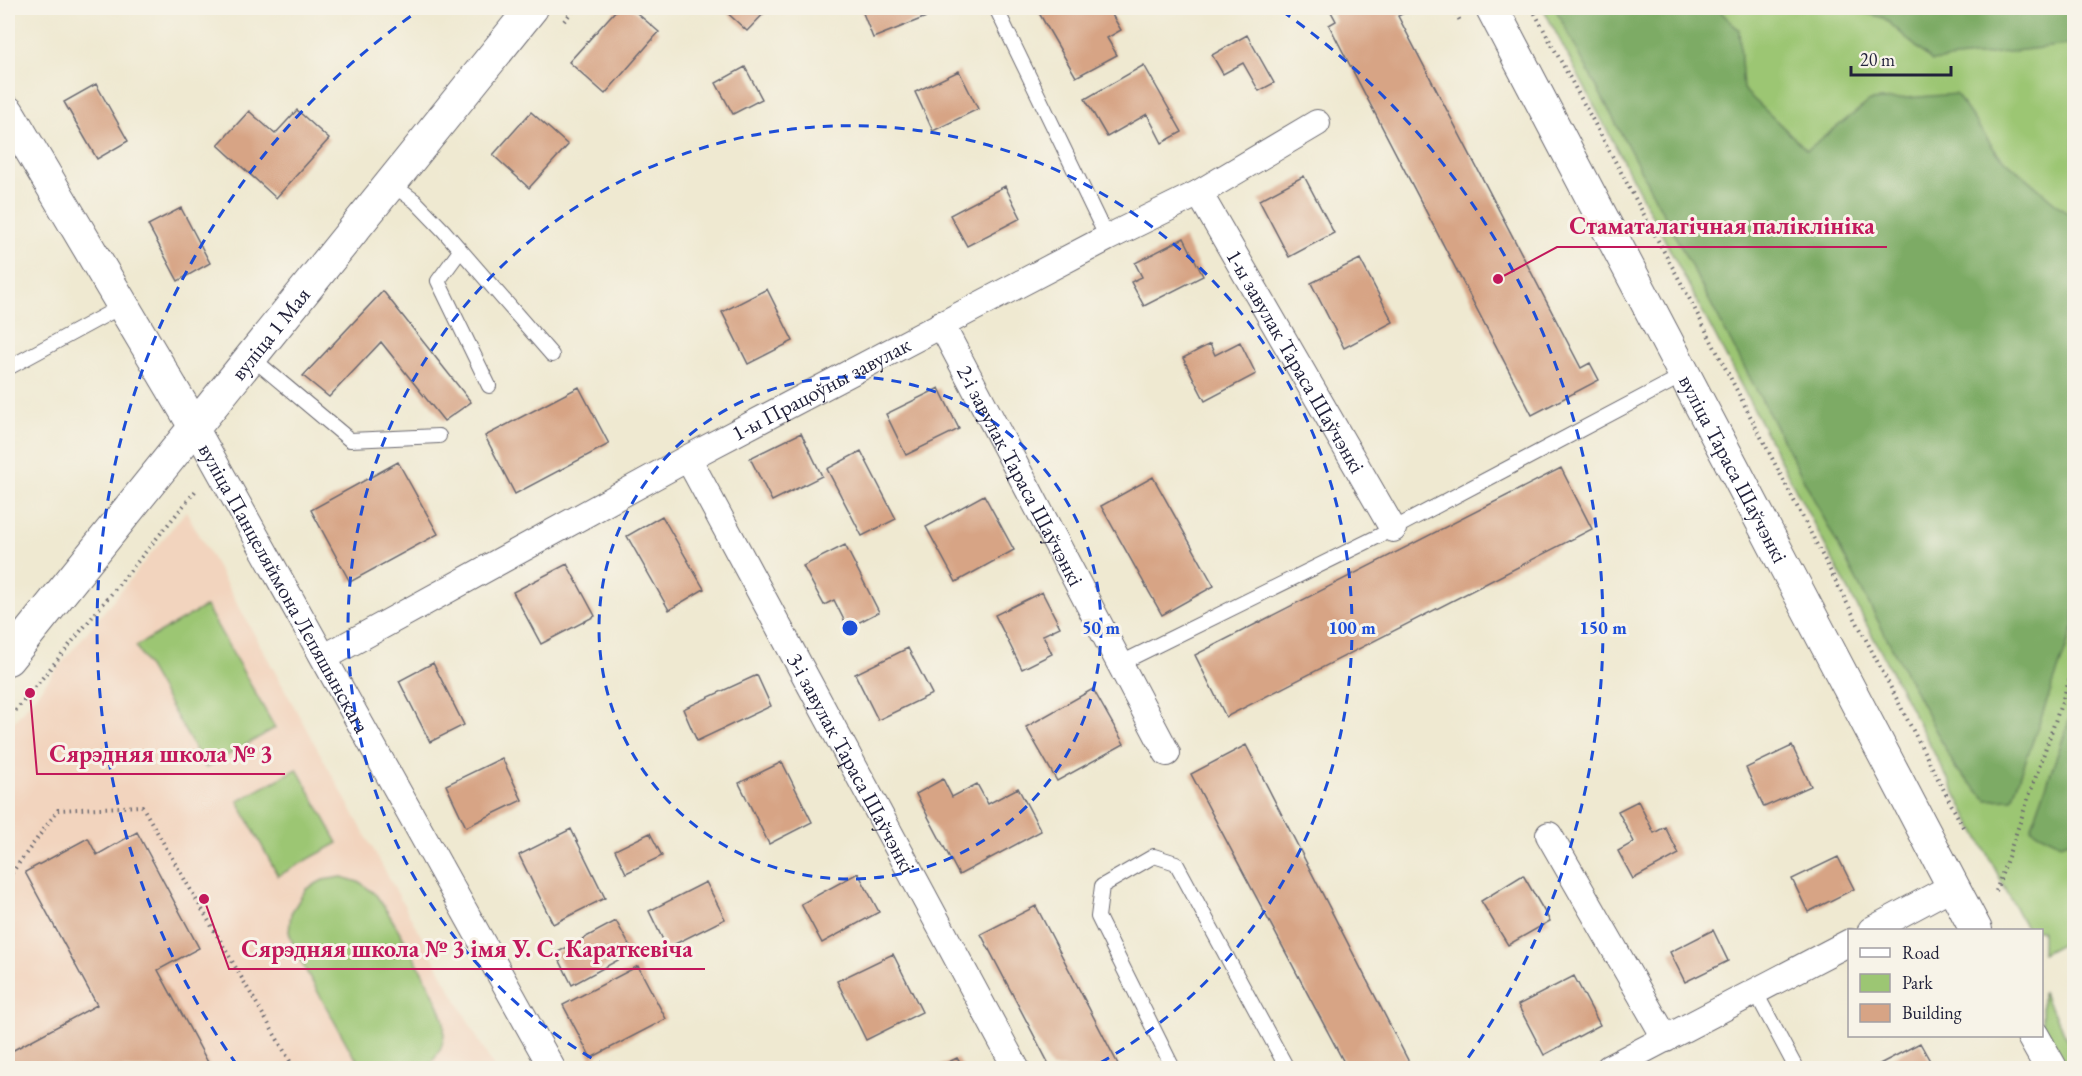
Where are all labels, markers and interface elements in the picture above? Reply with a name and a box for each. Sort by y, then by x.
scale bar [1851,39,1952,77]
text: 20 m [1860,48,1895,71]
callout: Стаматалагічная паліклініка [1557,205,1887,247]
text: Стаматалагічная паліклініка [1569,210,1875,241]
street label: 1-ы завулак Тараса Шаўчэнкі [1220,244,1372,478]
street label: вуліца 1 Мая [224,281,316,386]
street label: 1-ы Працоўны завулак [726,329,916,447]
street label: 2-і завулак Тараса Шаўчэнкі [951,360,1091,591]
street label: вуліца Тараса Шаўчэнкі [1672,369,1795,567]
street label: вуліца Панцеляймона Лепяшынскага [192,437,377,738]
text: 50 m [1082,616,1120,639]
text: 100 m [1328,616,1376,639]
text: 150 m [1579,616,1627,639]
centre of rings [840,618,860,638]
street label: 3-і завулак Тараса Шаўчэнкі [781,648,923,878]
callout: Сярэдняя школа № 3 [37,732,285,774]
text: Сярэдняя школа № 3 [49,738,273,769]
callout: Сярэдняя школа № 3 імя У. С. Караткевіча [229,927,705,969]
legend [1848,929,2043,1037]
text: Сярэдняя школа № 3 імя У. С. Караткевіча [241,933,693,964]
text: Road [1902,941,1941,964]
text: Park [1902,971,1933,994]
text: Building [1902,1001,1962,1024]

